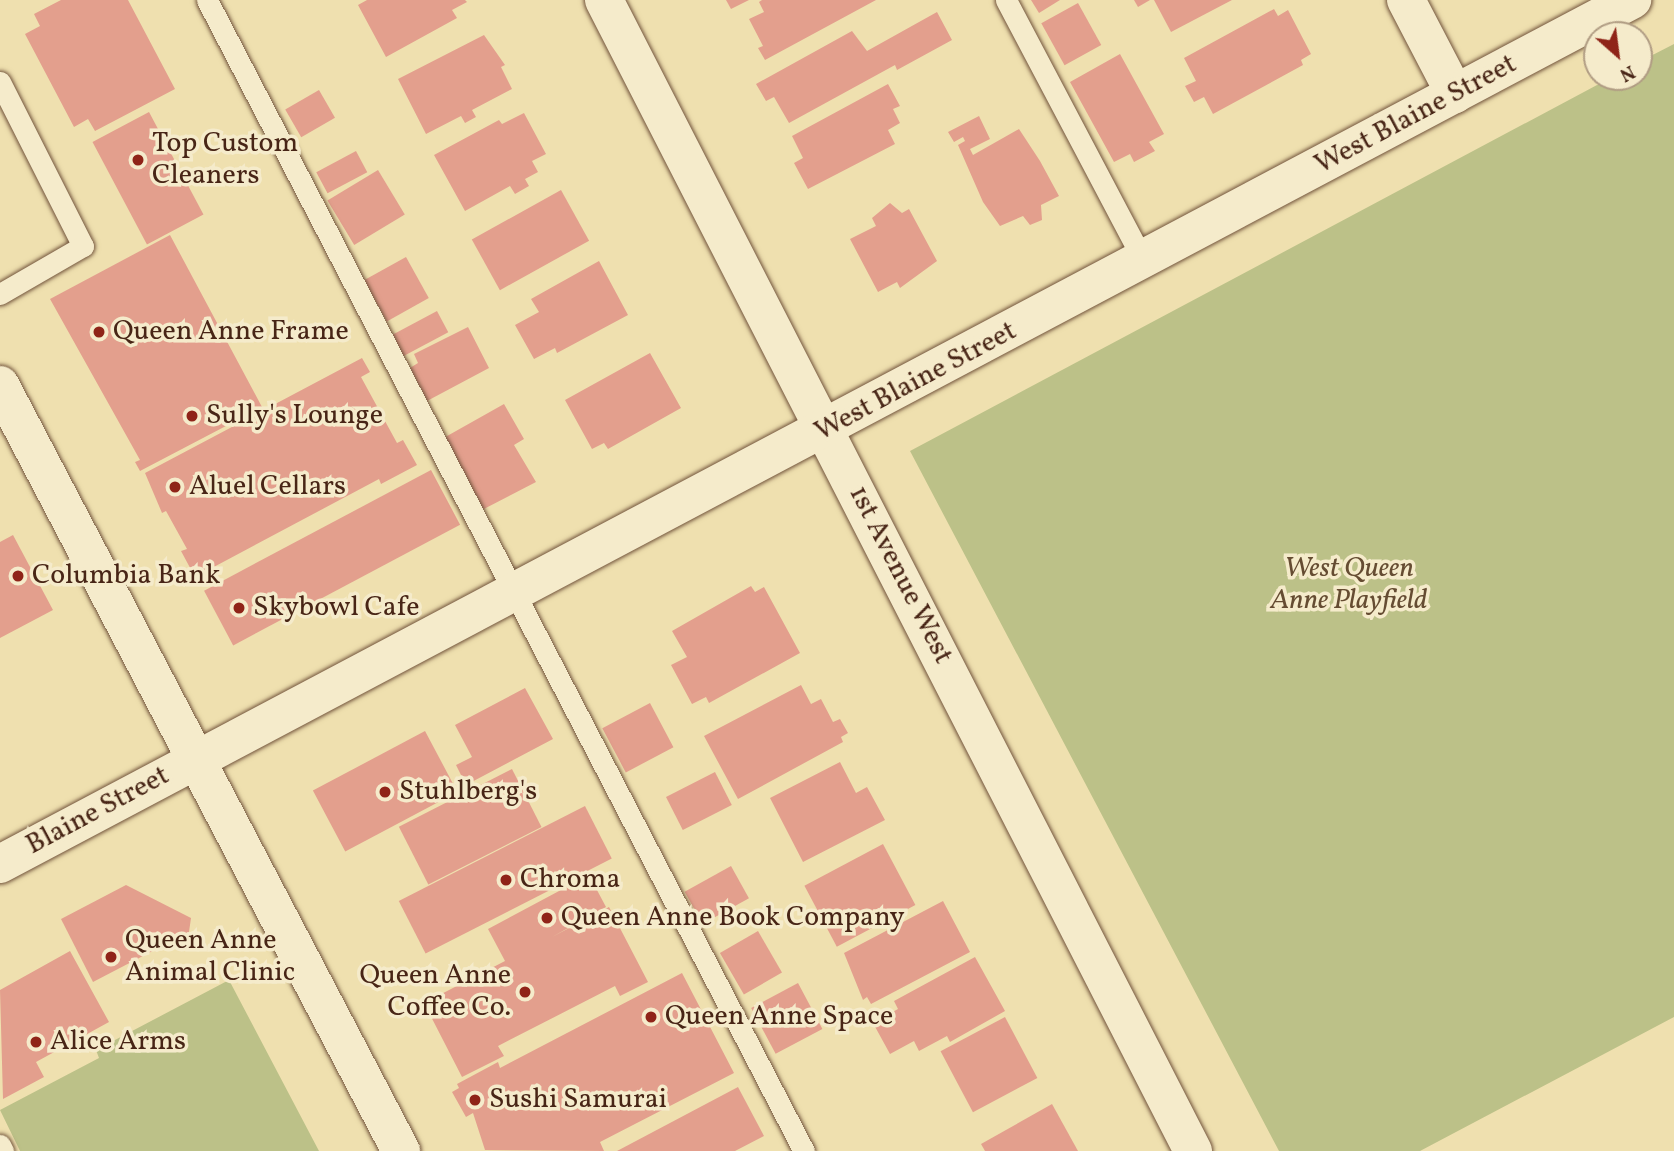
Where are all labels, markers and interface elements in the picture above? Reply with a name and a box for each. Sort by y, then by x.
north arrow [1583,21,1653,91]
street label: West Blaine Street [1309,48,1523,182]
text: N [1615,58,1639,87]
place label: Top Custom Cleaners [152,127,298,193]
marker: Top Custom Cleaners [130,152,146,168]
place label: Queen Anne Frame [113,315,349,349]
street label: West Blaine Street [809,315,1023,449]
marker: Queen Anne Frame [91,324,107,340]
place label: Sully's Lounge [206,399,383,433]
marker: Sully's Lounge [184,408,200,424]
place label: Aluel Cellars [189,470,346,504]
marker: Aluel Cellars [167,479,183,495]
street label: 1st Avenue West [840,480,960,670]
park label: West Queen Anne Playfield [1271,552,1427,618]
place label: Columbia Bank [32,559,220,593]
marker: Columbia Bank [10,568,26,584]
place label: Skybowl Cafe [253,591,420,625]
marker: Skybowl Cafe [231,600,247,616]
street label: Blaine Street [21,759,175,863]
place label: Stuhlberg's [399,775,537,809]
marker: Stuhlberg's [377,784,393,800]
place label: Chroma [520,863,620,897]
marker: Chroma [498,872,514,888]
place label: Queen Anne Book Company [561,901,905,935]
marker: Queen Anne Book Company [539,910,555,926]
place label: Queen Anne Animal Clinic [125,924,295,990]
marker: Queen Anne Animal Clinic [103,949,119,965]
place label: Queen Anne Coffee Co. [359,959,511,1025]
marker: Queen Anne Coffee Co. [517,984,533,1000]
place label: Queen Anne Space [665,1000,893,1034]
marker: Queen Anne Space [643,1009,659,1025]
place label: Alice Arms [50,1025,186,1059]
marker: Alice Arms [28,1034,44,1050]
place label: Sushi Samurai [489,1083,667,1117]
marker: Sushi Samurai [467,1092,483,1108]

